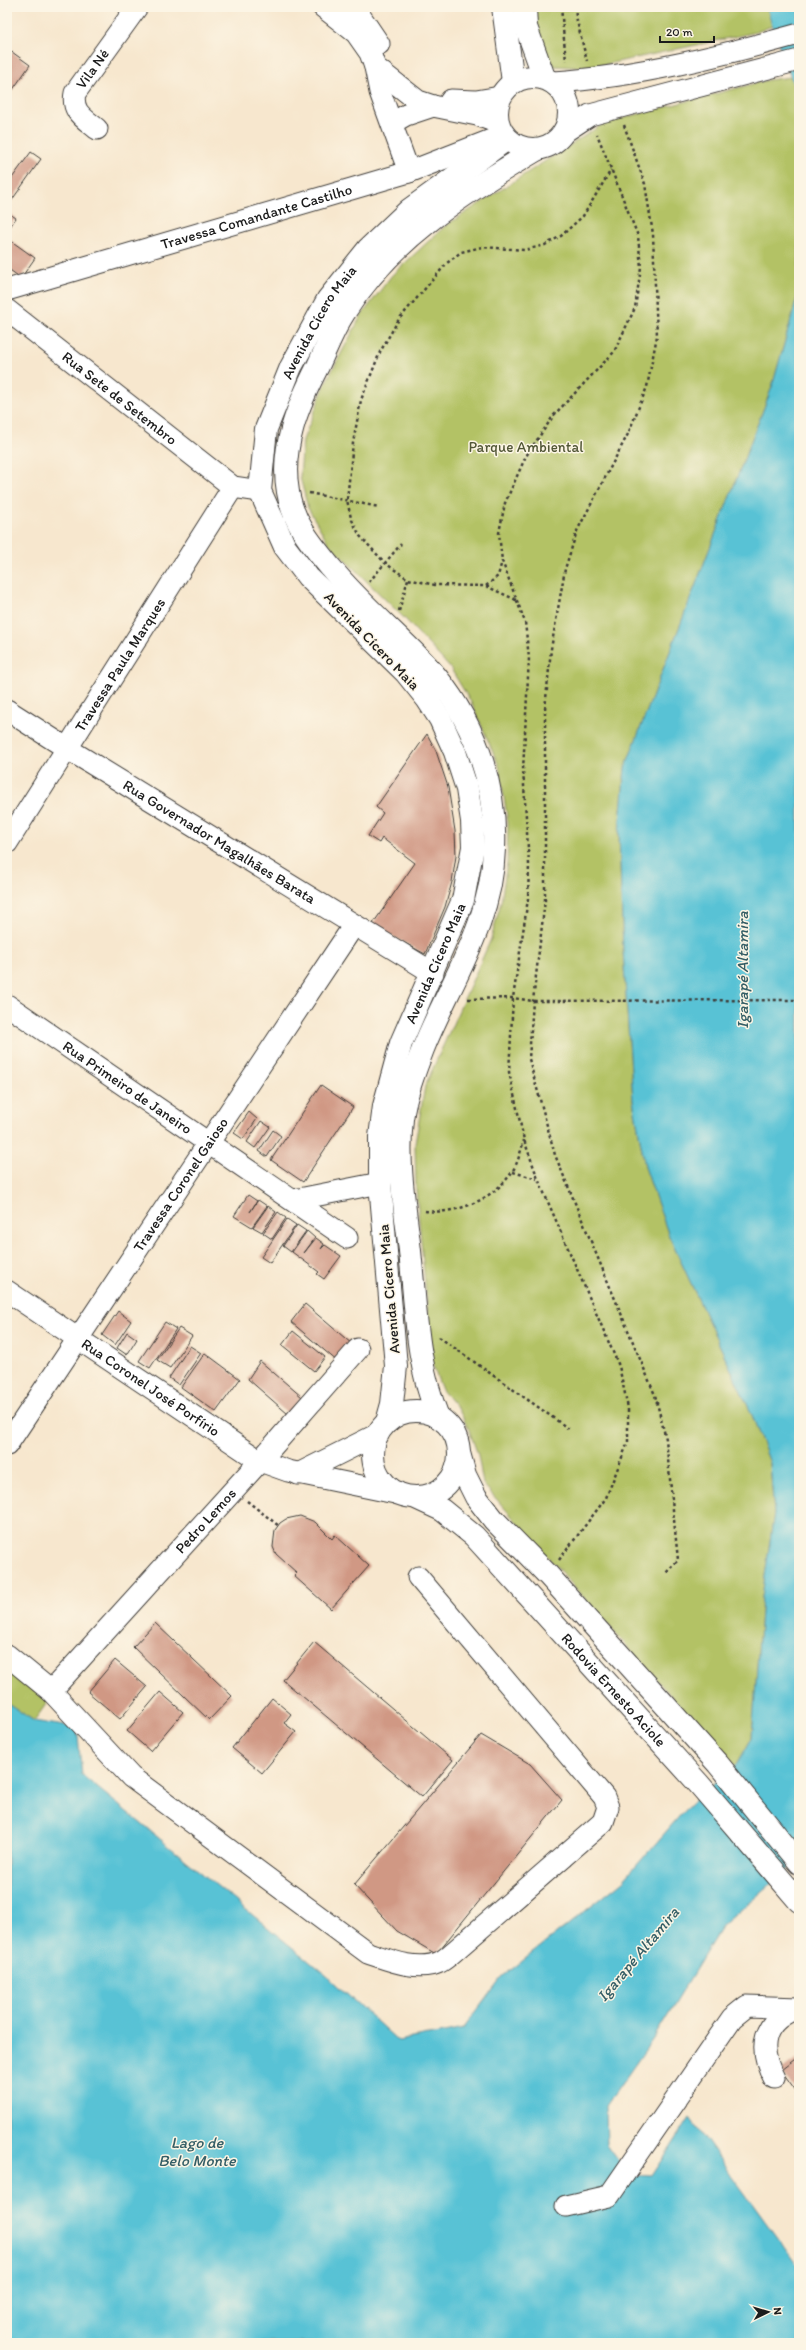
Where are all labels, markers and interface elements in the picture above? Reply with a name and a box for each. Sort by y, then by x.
scale bar [660,18,714,44]
text: 20 m [666,25,693,39]
street label: Vila Né [72,45,113,92]
street label: Travessa Comandante Castilho [159,180,354,253]
street label: Avenida Cícero Maia [278,261,361,382]
street label: Rua Sete de Setembro [59,348,181,449]
park label: Parque Ambiental [469,438,584,456]
street label: Avenida Cícero Maia [320,588,424,694]
street label: Travessa Paula Marques [71,594,169,735]
street label: Rua Governador Magalhães Barata [120,776,319,908]
street label: Avenida Cícero Maia [401,900,470,1026]
water label: Igarapé Altamira [733,911,752,1029]
street label: Rua Primeiro de Janeiro [59,1037,196,1138]
street label: Travessa Coronel Gaioso [129,1114,232,1255]
street label: Avenida Cícero Maia [374,1223,404,1354]
street label: Rua Coronel José Porfírio [78,1335,223,1440]
street label: Pedro Lemos [171,1484,240,1557]
street label: Rodovia Ernesto Aciole [557,1629,670,1751]
water label: Igarapé Altamira [593,1902,683,2005]
water label: Lago de Belo Monte [158,2133,237,2170]
north arrow [748,2292,788,2332]
text: N [771,2307,784,2315]

